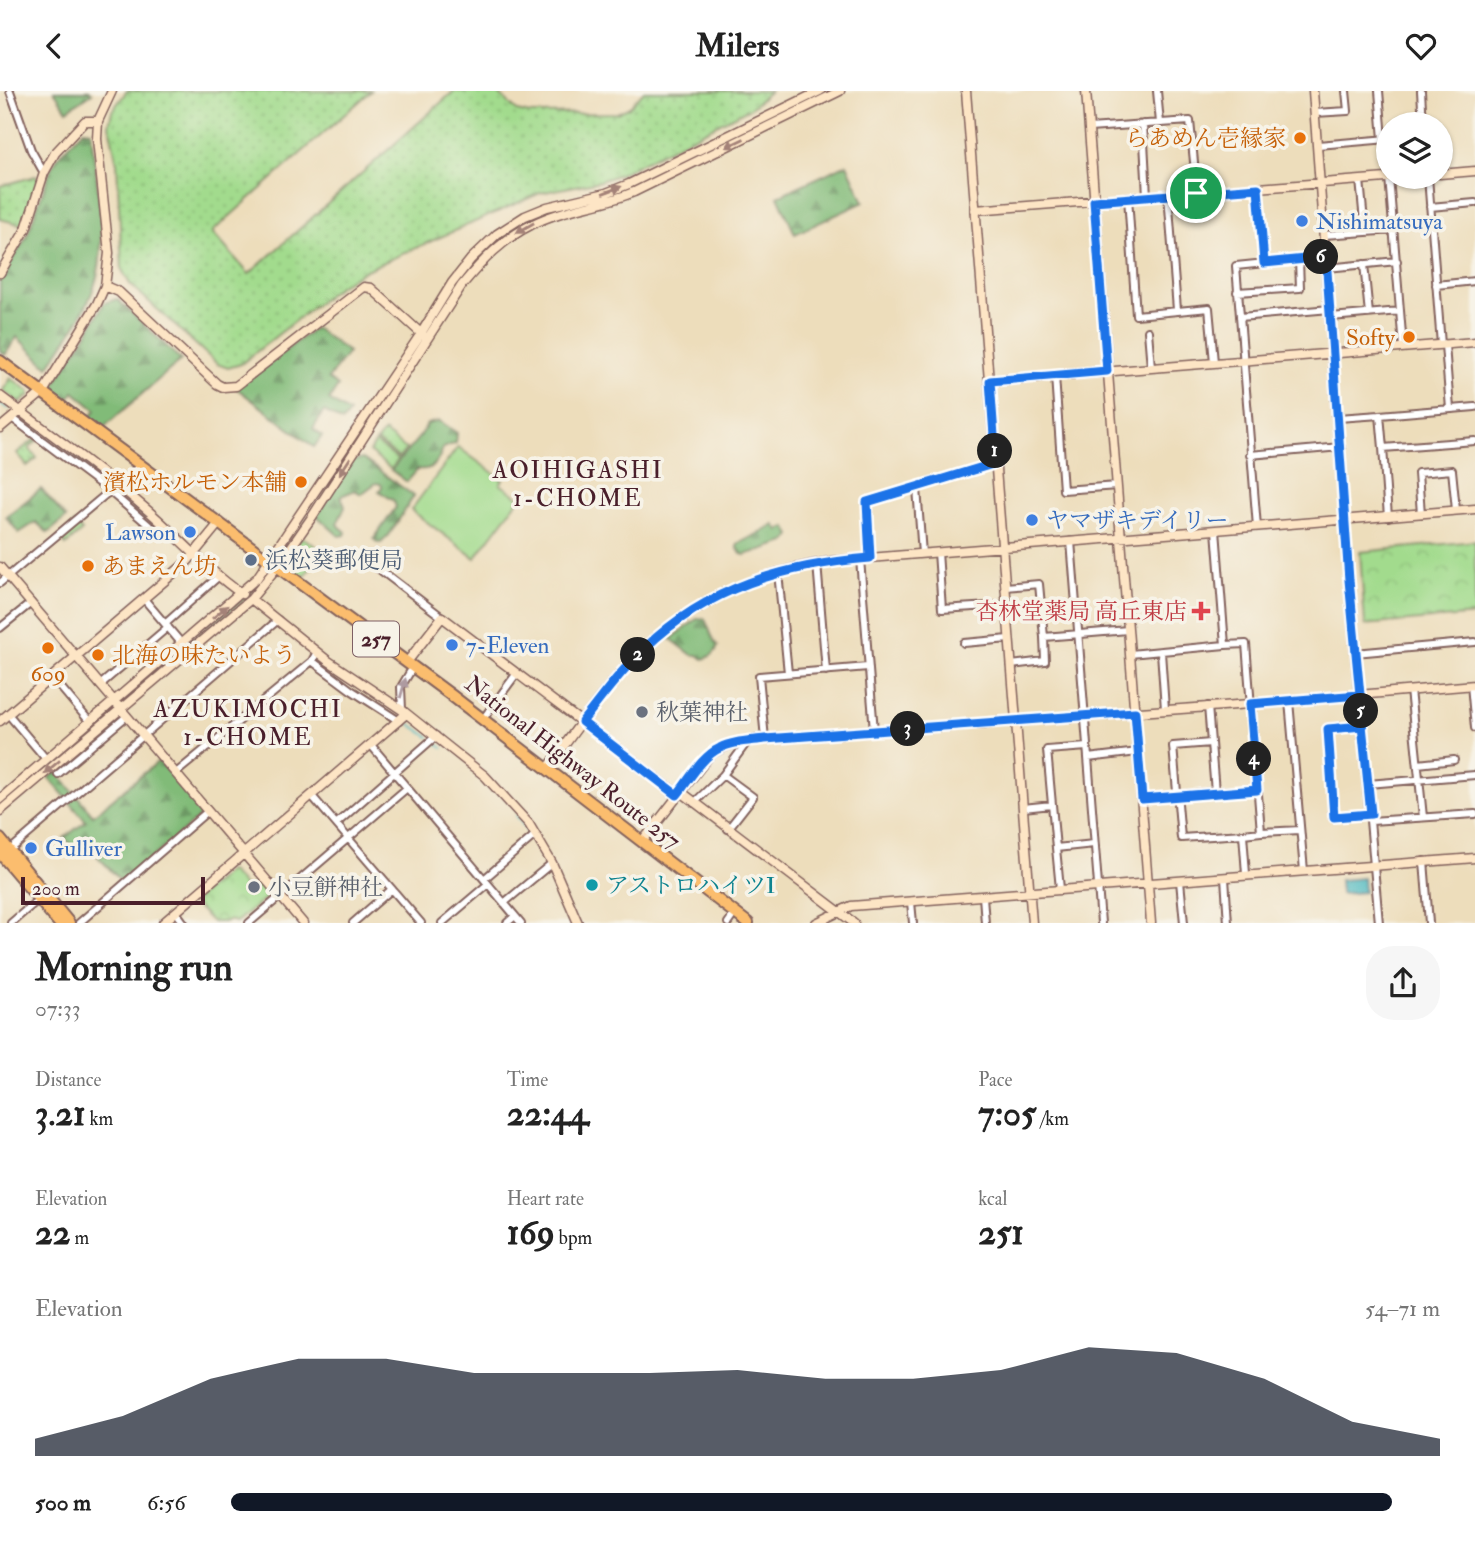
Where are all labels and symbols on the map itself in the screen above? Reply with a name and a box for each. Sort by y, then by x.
place label: らあめん壱縁家 [1125,124,1286,153]
marker: らあめん壱縁家 [1292,130,1308,146]
one-way arrow [725,137,745,149]
pin [1166,163,1226,223]
one-way arrow [602,184,623,195]
place label: Nishimatsuya [1316,207,1443,236]
marker: Nishimatsuya [1294,213,1310,229]
one-way arrow [516,222,535,234]
pin: 6 [1304,239,1338,275]
place label: Softy [1346,323,1396,352]
marker: Softy [1401,329,1417,345]
pin: 1 [978,433,1012,469]
district label: AOIHIGASHI 1-CHOME [491,455,664,514]
one-way arrow [339,456,352,475]
place label: 濱松ホルモン本舗 [103,468,287,497]
marker: 濱松ホルモン本舗 [293,474,309,490]
place label: ヤマザキデイリー [1046,506,1228,535]
marker: ヤマザキデイリー [1024,512,1040,528]
place label: Lawson [105,518,176,547]
marker: Lawson [182,524,198,540]
place label: 浜松葵郵便局 [265,546,403,575]
place label: あまえん坊 [102,552,217,581]
marker: 浜松葵郵便局 [243,552,259,568]
marker: あまえん坊 [80,558,96,574]
place label: 杏林堂薬局 高丘東店 [975,597,1187,626]
marker: 杏林堂薬局 高丘東店 [1193,603,1209,619]
one-way arrow [211,604,229,620]
road number: 257 [353,621,399,657]
place label: 7-Eleven [466,631,550,660]
marker: 7-Eleven [444,637,460,653]
pin: 2 [620,637,656,673]
marker: 609 [40,640,56,656]
place label: 北海の味たいよう [112,641,296,670]
marker: 北海の味たいよう [90,647,106,663]
place label: 609 [30,659,66,688]
street label: National Highway Route 257 [459,669,687,856]
one-way arrow [399,677,409,698]
pin: 5 [1344,693,1378,729]
district label: AZUKIMOCHI 1-CHOME [152,694,343,753]
place label: 秋葉神社 [656,698,748,727]
marker: 秋葉神社 [634,704,650,720]
pin: 3 [890,711,926,747]
pin: 4 [1236,741,1272,777]
one-way arrow [43,759,61,775]
place label: Gulliver [45,834,122,863]
marker: Gulliver [23,840,39,856]
place label: アストロハイツI [606,871,775,900]
scale bar [21,873,205,905]
place label: 小豆餅神社 [268,873,383,902]
marker: アストロハイツI [584,877,600,893]
marker: 小豆餅神社 [246,879,262,895]

